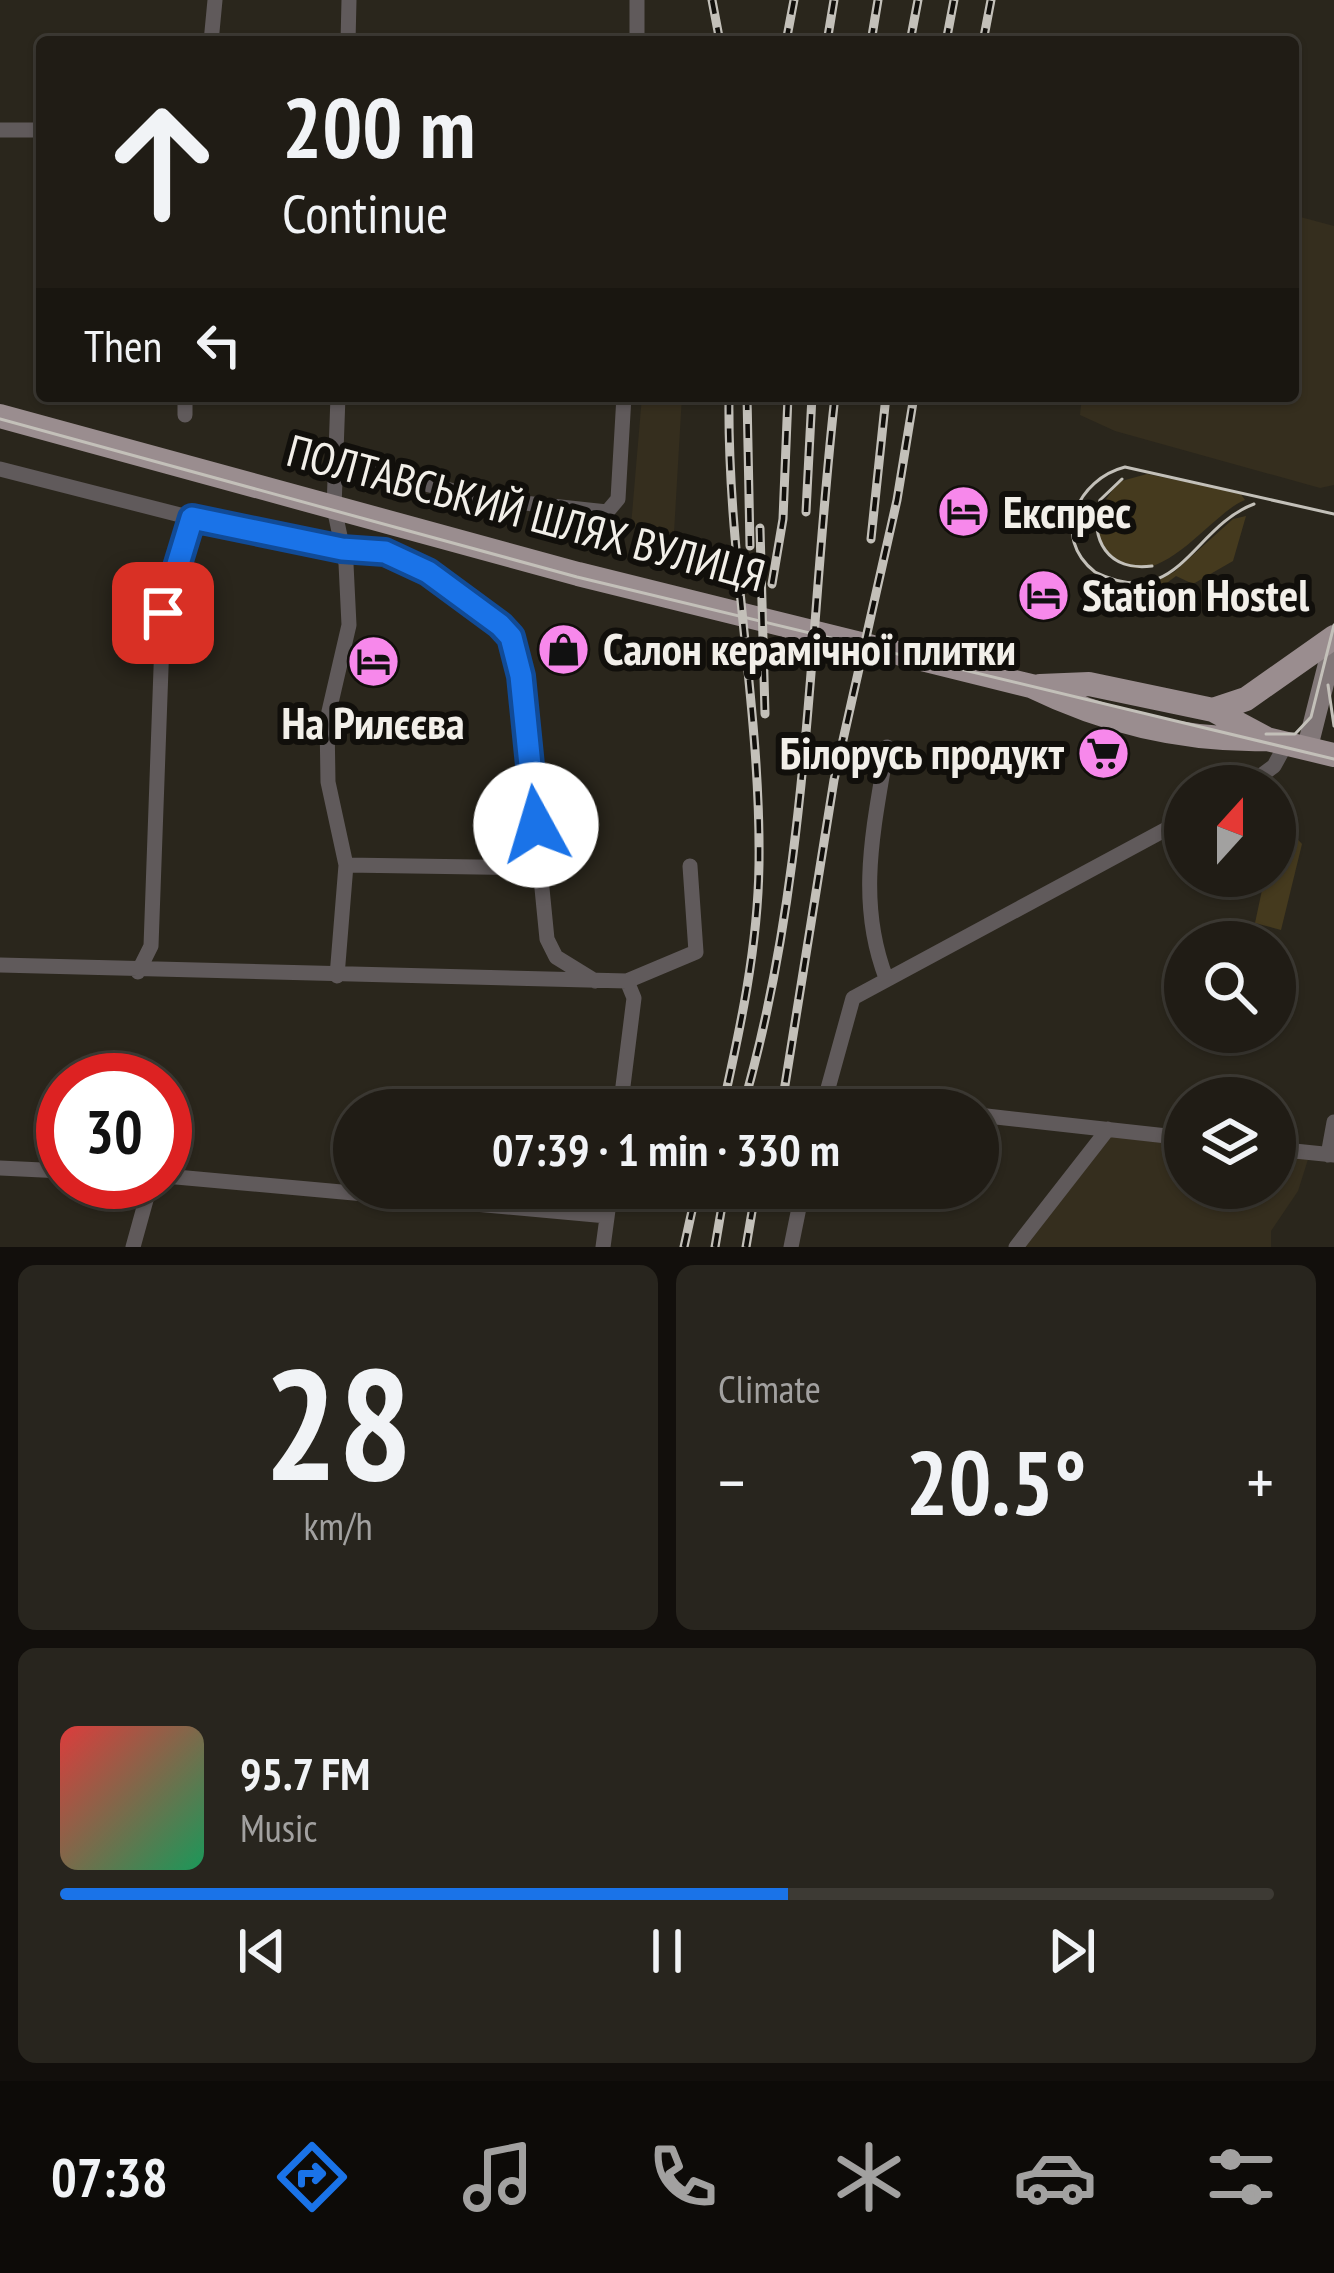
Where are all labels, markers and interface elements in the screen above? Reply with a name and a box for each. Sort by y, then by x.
text: 200 m [282,72,475,181]
icon: ahead [84,84,240,240]
text: Continue [282,178,448,248]
icon: left [186,312,252,378]
text: Then [84,316,162,374]
street label: ПОЛТАВСЬКИЙ ШЛЯХ ВУЛИЦЯ [281,420,771,604]
place label: Експрес [1003,482,1131,540]
hotel icon: Експрес [936,484,992,540]
pin [112,562,214,664]
place label: Station Hostel [1082,565,1310,623]
hotel icon: Station Hostel [1015,567,1071,623]
icon: arrive [130,580,196,646]
place label: Салон керамічної плитки [603,619,1016,677]
shop icon: Салон керамічної плитки [536,621,592,677]
hotel icon: На Рилєєва [345,634,401,690]
place label: На Рилєєва [281,693,465,751]
place label: Білорусь продукт [780,723,1064,781]
supermarket icon: Білорусь продукт [1075,725,1131,781]
position arrow [473,762,599,888]
north arrow [1164,765,1296,897]
map controls [1164,765,1296,1209]
button: search [1164,921,1296,1053]
speed limit sign: 30 [36,1053,192,1209]
button: layers [1164,1077,1296,1209]
text: 07:39 · 1 min · 330 m [492,1120,840,1178]
text: 28 [263,1321,413,1523]
text: Climate [718,1363,821,1414]
text: 20.5° [906,1423,1086,1540]
text: − [718,1439,745,1524]
text: + [1247,1439,1274,1524]
text: km/h [303,1500,373,1551]
text: 95.7 FM [240,1744,370,1802]
text: Music [240,1802,317,1853]
icon: previous [229,1918,295,1984]
icon: pause [634,1918,700,1984]
icon: next [1039,1918,1105,1984]
icon: directions [270,2135,354,2219]
icon: music [456,2135,540,2219]
icon: phone [641,2135,725,2219]
icon: climate [827,2135,911,2219]
icon: car [1013,2135,1097,2219]
icon: filters [1199,2135,1283,2219]
text: 07:38 [51,2142,168,2212]

